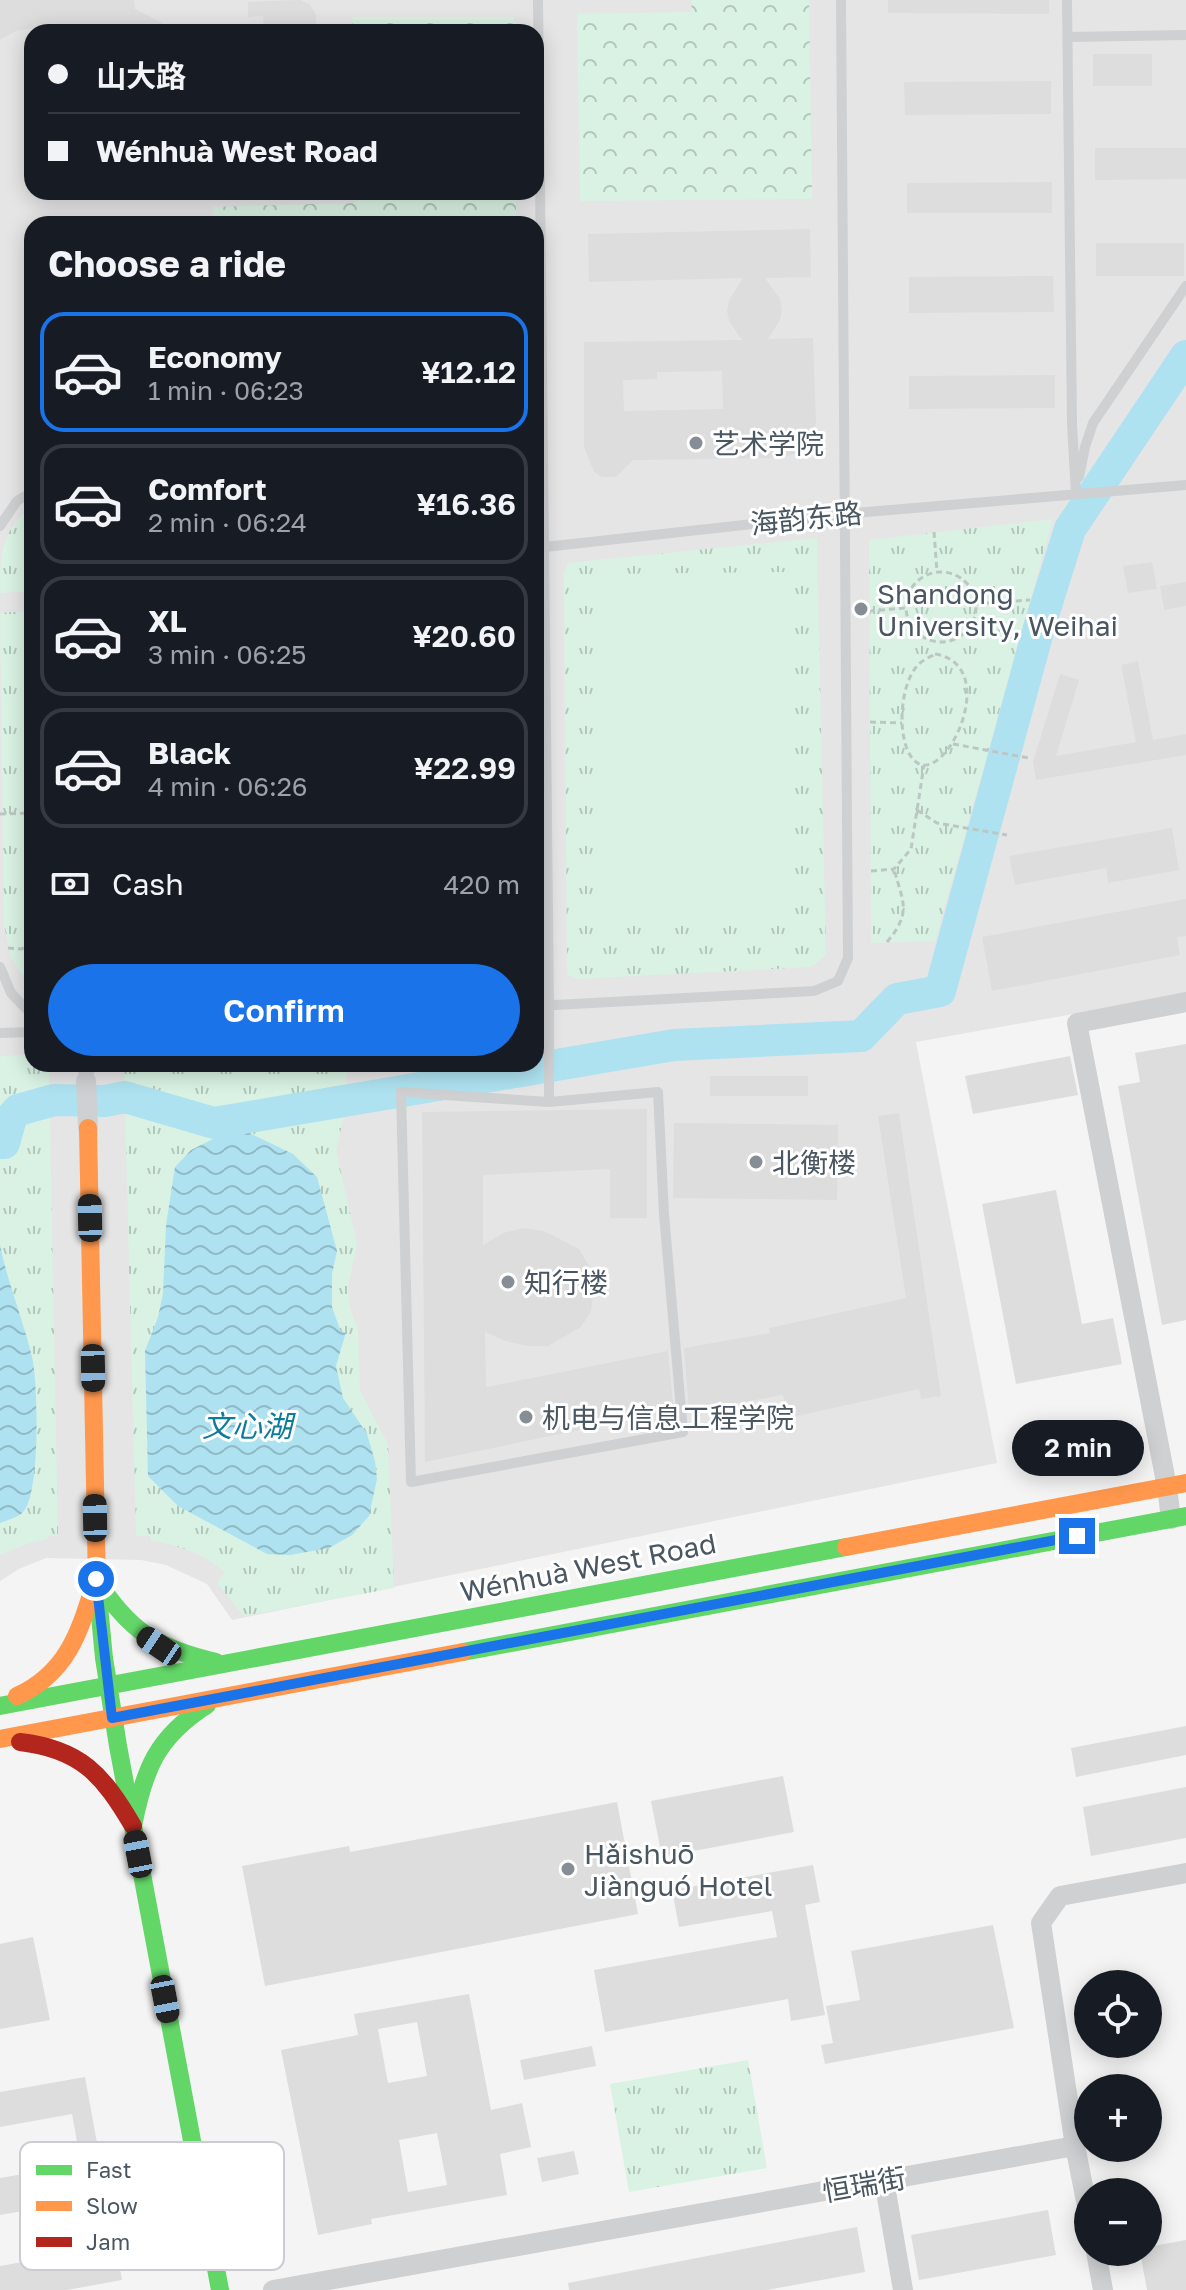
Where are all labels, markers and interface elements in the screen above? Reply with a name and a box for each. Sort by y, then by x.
text: 山大路 [96,58,186,94]
text: Wénhuà West Road [96,133,378,169]
text: Choose a ride [48,242,286,285]
icon: car [52,336,124,408]
text: Economy [148,339,282,375]
text: ¥12.12 [421,354,516,390]
text: 1 min · 06:23 [148,375,304,406]
place label: 艺术学院 [712,427,824,460]
marker: 艺术学院 [687,434,705,452]
icon: car [52,468,124,540]
text: Comfort [148,471,267,507]
text: ¥16.36 [417,486,516,522]
street label: 海韵东路 [749,496,863,540]
text: 2 min · 06:24 [148,507,307,538]
place label: Shandong University, Weihai [877,577,1118,642]
icon: car [52,600,124,672]
marker: Shandong University, Weihai [852,600,870,618]
text: XL [148,603,187,639]
text: ¥20.60 [412,618,516,654]
text: 3 min · 06:25 [148,639,306,670]
icon: car [52,732,124,804]
text: Black [148,735,231,771]
text: ¥22.99 [414,750,516,786]
text: 4 min · 06:26 [148,771,308,802]
icon: cash [48,862,92,906]
text: Cash [112,866,184,902]
text: 420 m [443,869,520,900]
button: Confirm [48,964,520,1056]
place label: 北衡楼 [772,1146,856,1179]
marker: 北衡楼 [747,1153,765,1171]
car [78,1194,102,1242]
place label: 知行楼 [524,1266,608,1299]
marker: 知行楼 [499,1273,517,1291]
car [81,1344,105,1392]
place label: 机电与信息工程学院 [542,1401,794,1434]
water label: 文心湖 [202,1408,296,1444]
marker: 机电与信息工程学院 [517,1408,535,1426]
callout: 2 min [1011,1420,1143,1476]
text: 2 min [1044,1432,1112,1463]
car [83,1494,107,1542]
route end [1059,1518,1095,1554]
street label: Wénhuà West Road [457,1526,719,1608]
route start [78,1561,114,1597]
car [132,1623,186,1669]
car [122,1828,154,1880]
place label: Hǎishuō Jiànguó Hotel [584,1837,773,1902]
marker: Hǎishuō Jiànguó Hotel [559,1860,577,1878]
map controls [1074,1970,1162,2266]
button: locate [1074,1970,1162,2058]
car [149,1973,181,2025]
button: + [1074,2074,1162,2162]
legend [20,2142,284,2270]
text: Fast [86,2156,132,2183]
street label: 恒瑞街 [820,2160,908,2208]
button: − [1074,2178,1162,2266]
text: Slow [86,2192,138,2219]
text: Jam [86,2228,130,2255]

